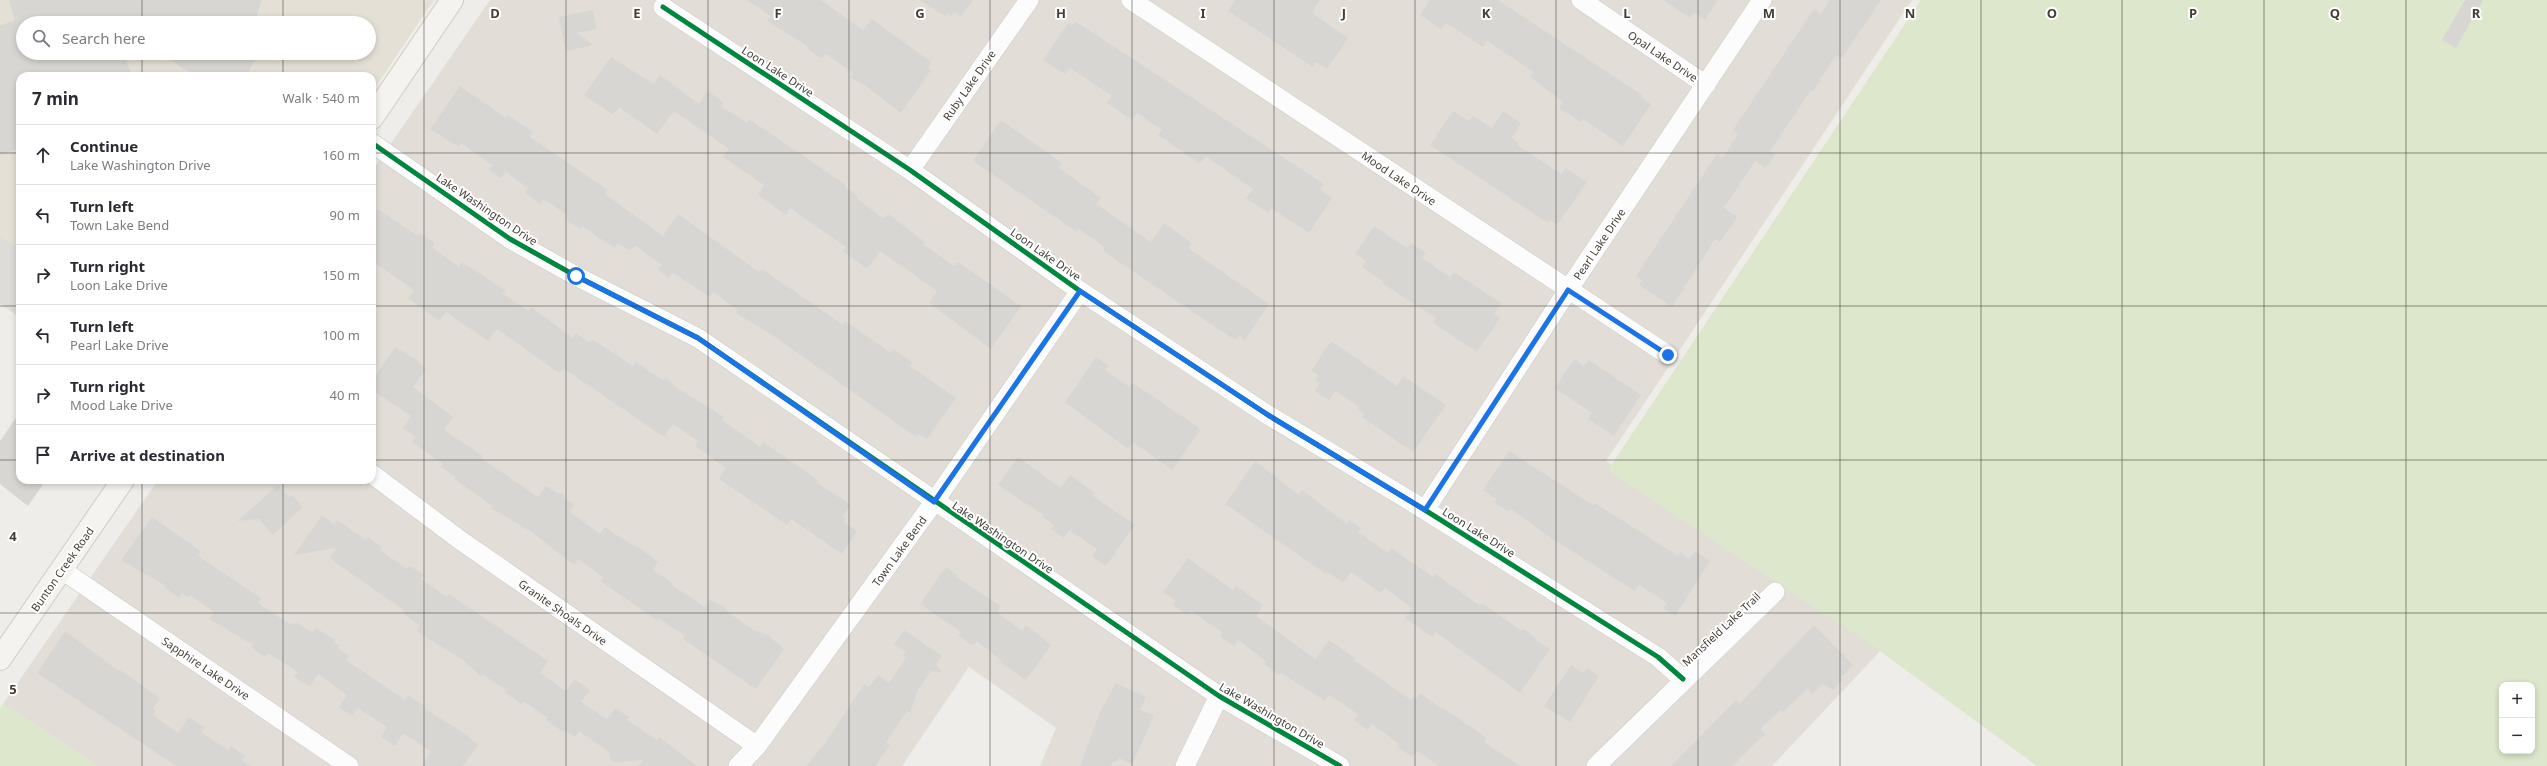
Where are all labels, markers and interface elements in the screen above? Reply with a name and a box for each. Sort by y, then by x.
text: D [490,4,500,22]
text: E [633,4,641,22]
text: F [774,4,782,22]
text: G [915,4,925,22]
text: H [1056,4,1066,22]
text: I [1200,4,1206,22]
text: J [1341,4,1346,22]
text: K [1482,4,1491,22]
text: L [1623,4,1631,22]
text: M [1763,4,1775,22]
text: N [1905,4,1915,22]
text: O [2047,4,2057,22]
text: P [2189,4,2197,22]
text: Q [2330,4,2340,22]
text: R [2472,4,2481,22]
search box [16,16,376,60]
icon: search [30,27,52,49]
street label: Opal Lake Drive [1625,27,1701,85]
text: Search here [62,28,145,48]
street label: Loon Lake Drive [739,42,817,100]
street label: Ruby Lake Drive [939,47,999,123]
text: 7 min [32,87,79,110]
text: Walk · 540 m [282,89,360,107]
text: Continue [70,136,138,156]
icon: ahead [32,144,54,166]
text: 160 m [322,146,360,164]
street label: Mood Lake Drive [1359,147,1439,209]
text: Lake Washington Drive [70,156,211,174]
street label: Lake Washington Drive [433,170,541,248]
text: Turn left [70,196,134,216]
icon: left [32,204,54,226]
street label: Pearl Lake Drive [1569,205,1629,283]
text: 90 m [330,206,360,224]
text: Town Lake Bend [70,216,169,234]
street label: Loon Lake Drive [1008,224,1084,284]
text: Turn right [70,256,145,276]
icon: right [32,264,54,286]
text: 150 m [322,266,360,284]
route start [567,267,585,285]
text: Loon Lake Drive [70,276,168,294]
text: Turn left [70,316,134,336]
icon: left [32,324,54,346]
text: 100 m [322,326,360,344]
text: Pearl Lake Drive [70,336,169,354]
route end [1659,346,1677,364]
text: Turn right [70,376,145,396]
icon: right [32,384,54,406]
text: 40 m [330,386,360,404]
text: Mood Lake Drive [70,396,173,414]
icon: arrive [32,444,54,466]
text: Arrive at destination [70,445,225,465]
street label: Lake Washington Drive [949,498,1057,576]
street label: Loon Lake Drive [1440,504,1518,560]
street label: Town Lake Bend [868,513,930,589]
street label: Bunton Creek Road [27,524,97,614]
text: 4 [9,527,17,545]
street label: Granite Shoals Drive [516,576,610,648]
street label: Mansfield Lake Trail [1679,589,1763,669]
street label: Sapphire Lake Drive [159,633,253,703]
street label: Lake Washington Drive [1217,679,1327,751]
text: 5 [9,680,17,698]
map controls [2499,682,2535,754]
button: + [2499,682,2535,718]
button: − [2499,718,2535,754]

